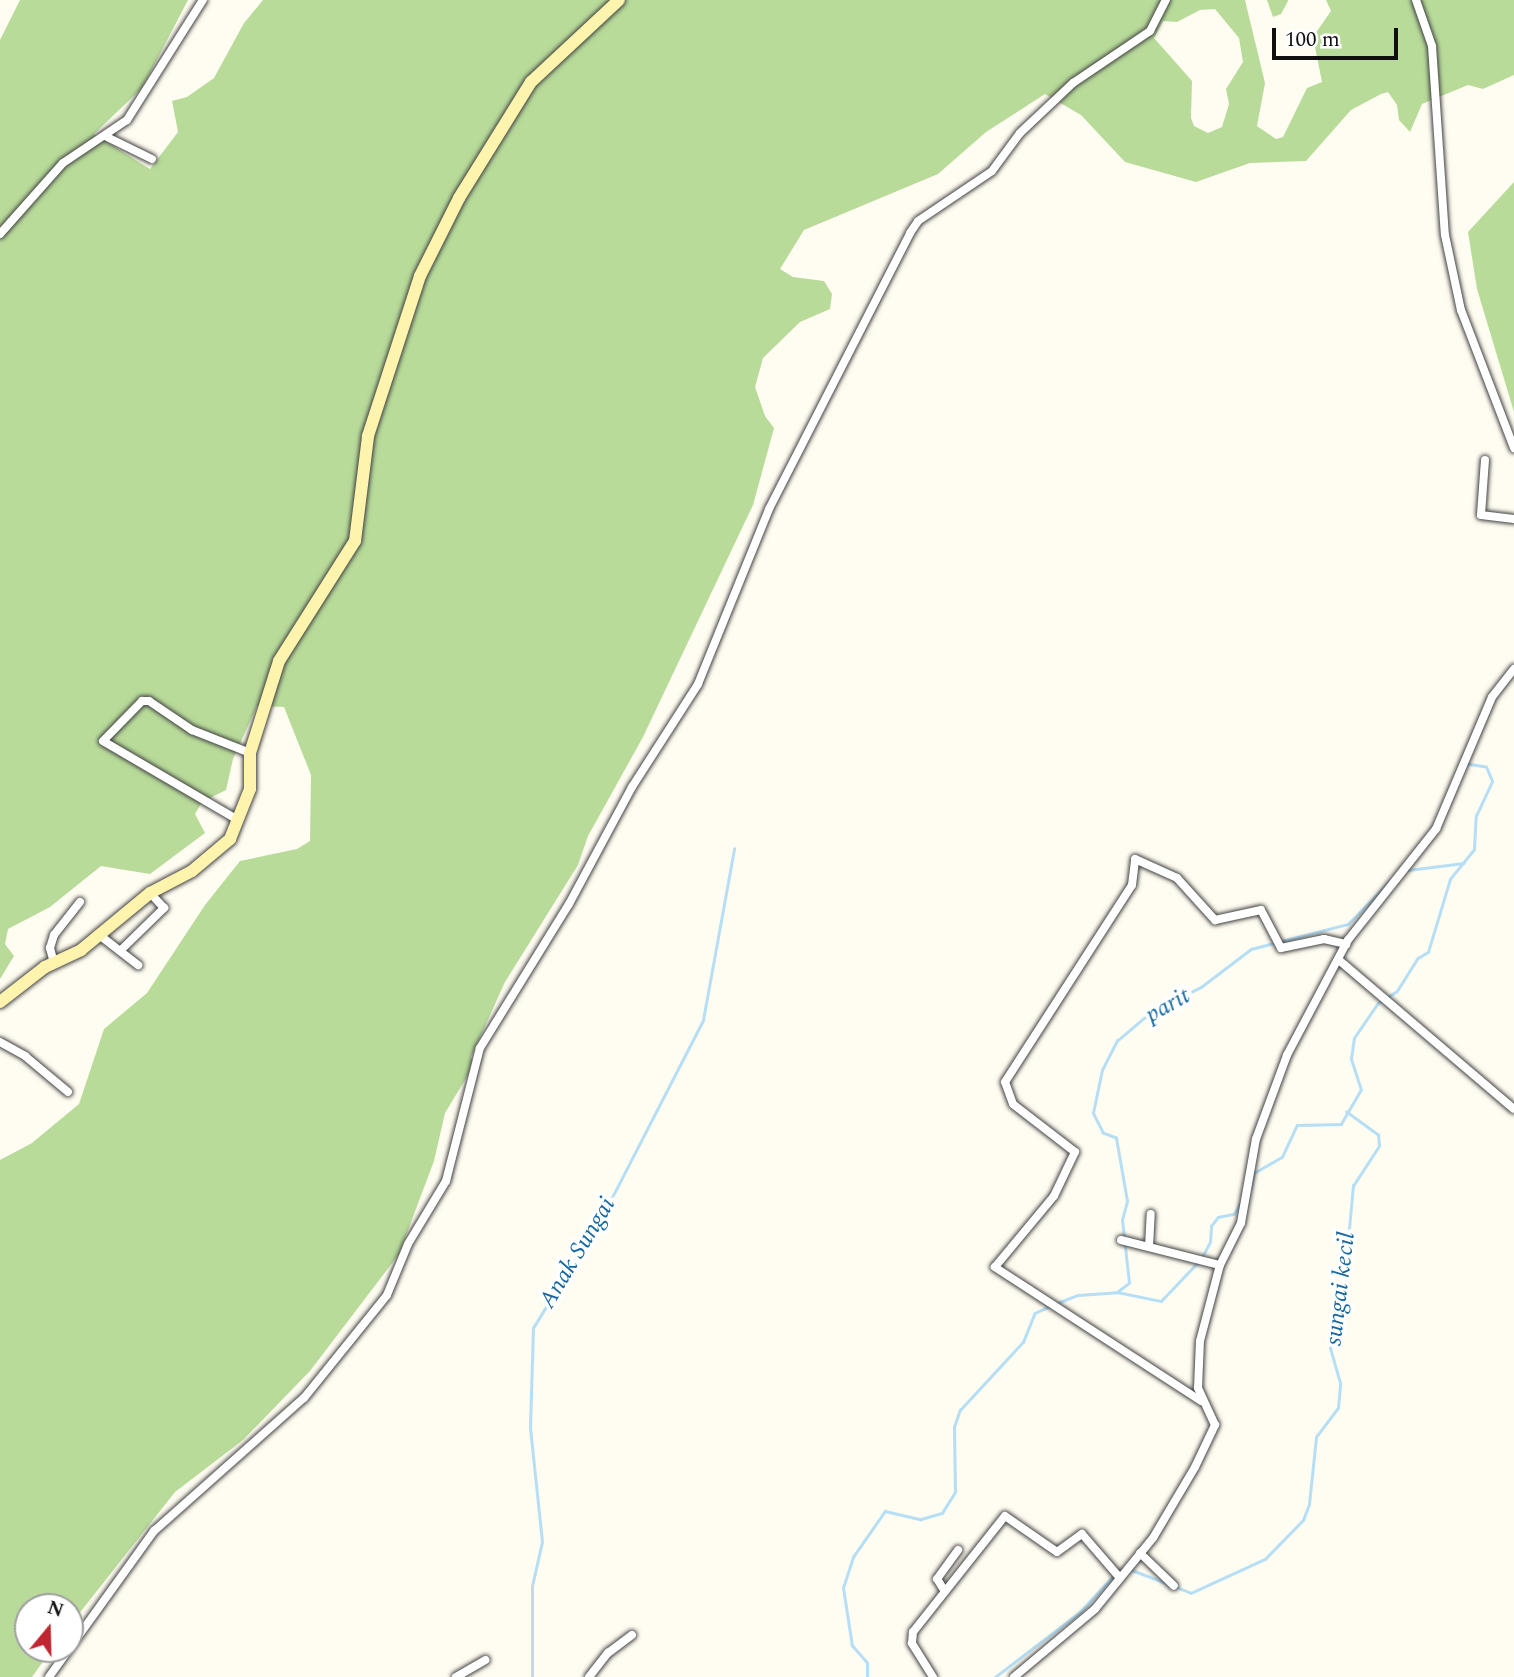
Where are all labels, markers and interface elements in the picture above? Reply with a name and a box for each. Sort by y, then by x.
scale bar [1276,14,1402,58]
text: 100 m [1285,24,1340,56]
water label: parit [1141,982,1195,1030]
water label: Anak Sungai [534,1192,622,1314]
water label: sungai kecil [1320,1231,1362,1347]
north arrow [14,1593,84,1663]
text: N [43,1593,67,1626]

